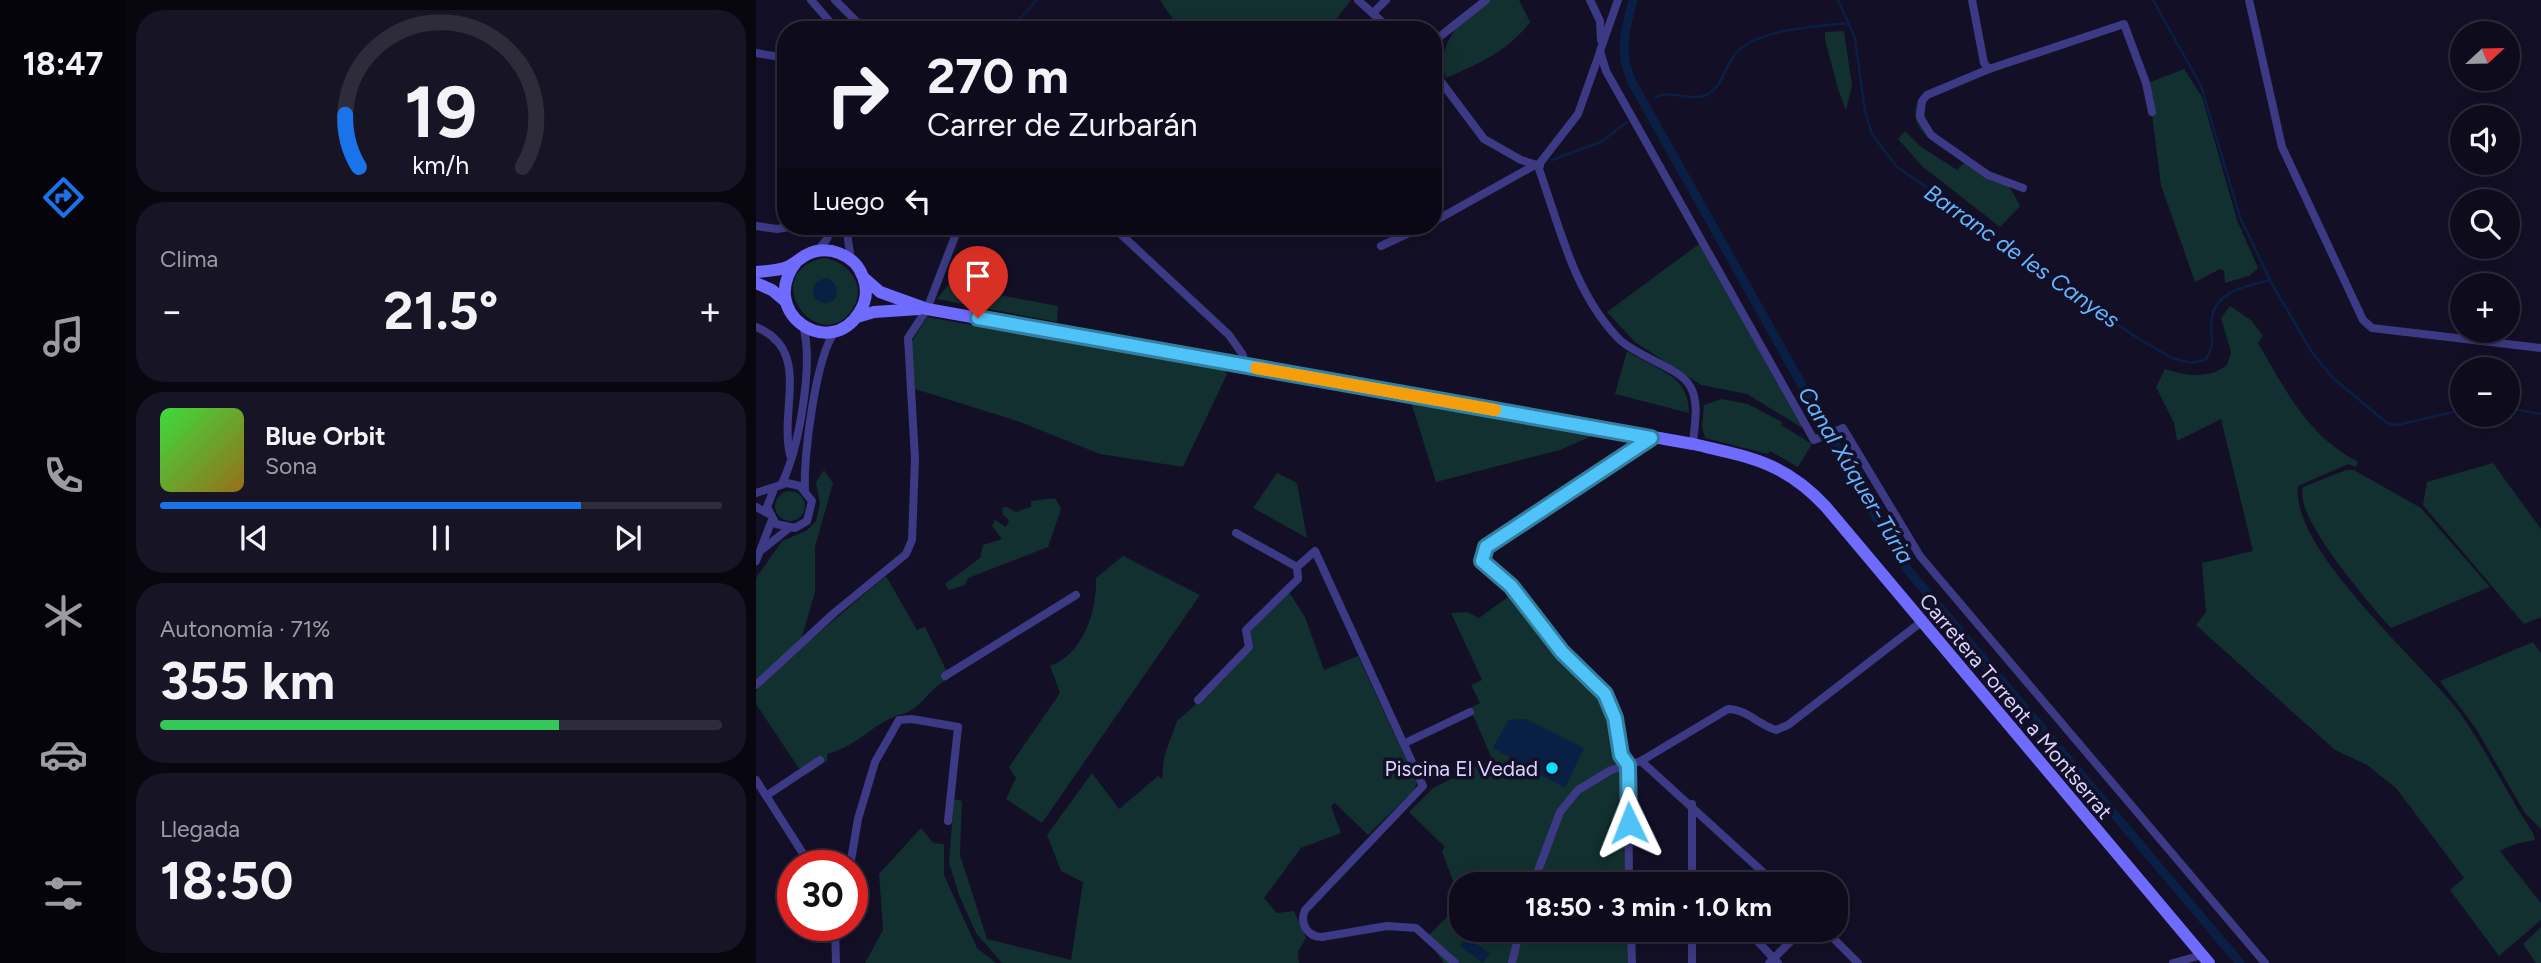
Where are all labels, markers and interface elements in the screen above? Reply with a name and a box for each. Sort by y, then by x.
north arrow [2450,21,2520,91]
map controls [2450,21,2520,427]
text: 18:47 [23,45,103,83]
text: 270 m [927,46,1069,105]
icon: right [812,49,903,140]
text: 19 [405,68,477,155]
button: sound [2450,105,2520,175]
text: Carrer de Zurbarán [927,106,1198,144]
text: km/h [412,150,470,180]
icon: directions [39,173,88,222]
water label: Barranc de les Canyes [1919,178,2125,334]
icon: left [899,182,937,220]
text: Luego [812,185,885,217]
button: search [2450,189,2520,259]
text: Clima [160,245,218,273]
pin [948,246,1008,318]
icon: arrive [959,257,997,295]
button: + [2450,273,2520,343]
text: 21.5° [384,280,498,342]
text: − [160,288,184,334]
text: + [698,288,722,334]
icon: music [39,312,88,361]
button: − [2450,357,2520,427]
water label: Canal Xúquer-Túria [1792,381,1920,569]
text: Blue Orbit [265,420,386,452]
icon: phone [39,451,88,500]
text: Sona [265,452,317,480]
icon: previous [235,519,273,557]
icon: pause [422,519,460,557]
icon: next [609,519,647,557]
street label: Carretera Torrent a Montserrat [1914,588,2118,824]
icon: climate [39,591,88,640]
text: Autonomía · 71% [160,615,330,643]
text: 355 km [160,650,335,712]
icon: car [39,730,88,779]
place label: Piscina El Vedad [1385,756,1538,781]
marker: Piscina El Vedad [1544,760,1560,776]
position arrow [1592,786,1666,860]
text: Llegada [160,815,240,843]
text: 18:50 [160,850,293,912]
speed limit sign: 30 [777,850,868,941]
icon: filters [39,869,88,918]
text: 18:50 · 3 min · 1.0 km [1525,891,1772,923]

